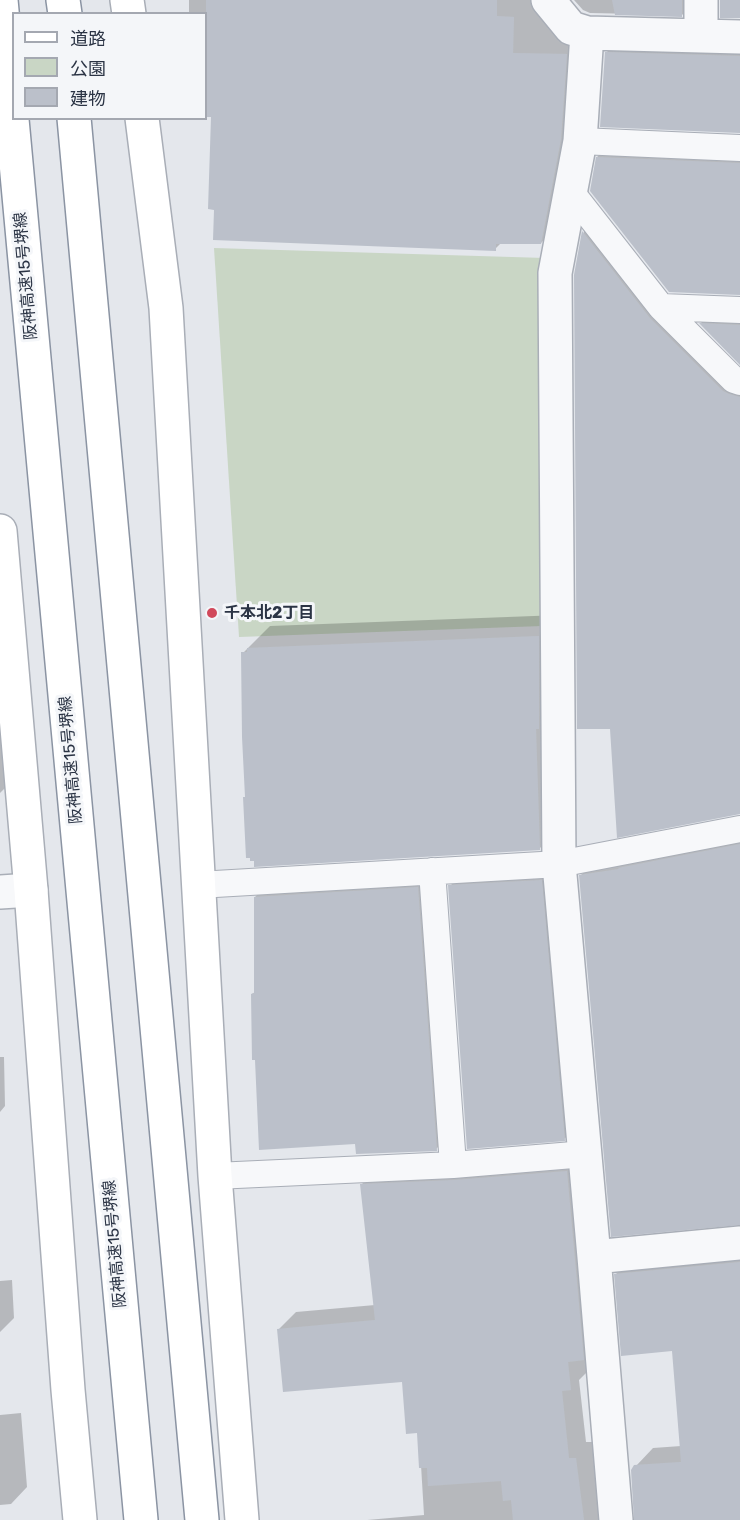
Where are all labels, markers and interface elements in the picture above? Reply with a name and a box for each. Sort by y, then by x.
legend [12,12,207,120]
text: 道路 [70,28,106,50]
text: 公園 [70,58,106,80]
text: 建物 [70,88,106,110]
street label: 阪神高速15号堺線 [11,211,41,341]
place label: 千本北2丁目 [224,603,314,623]
marker: 千本北2丁目 [205,606,219,620]
street label: 阪神高速15号堺線 [56,695,86,825]
street label: 阪神高速15号堺線 [100,1179,130,1309]

